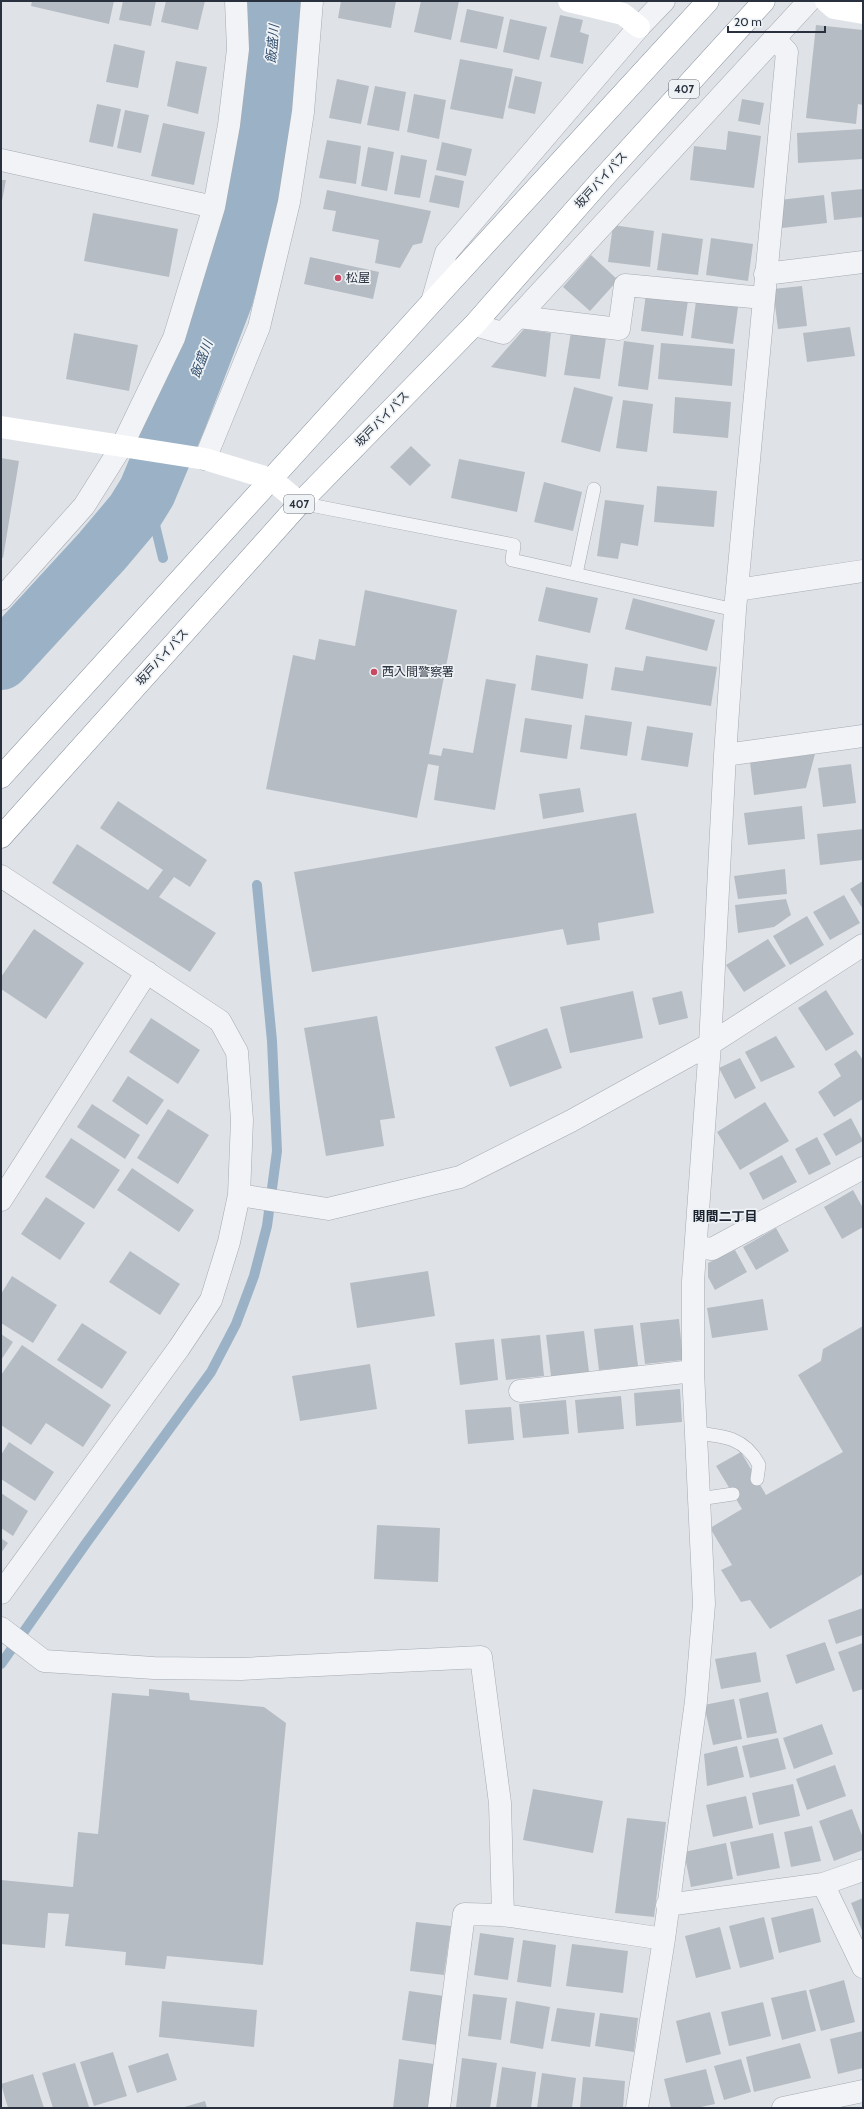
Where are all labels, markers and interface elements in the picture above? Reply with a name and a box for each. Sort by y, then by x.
scale bar [728,8,825,34]
text: 20 m [734,14,762,29]
water label: 飯盛川 [262,22,282,64]
road number: 407 [669,80,699,98]
street label: 坂戸バイパス [571,148,630,211]
place label: 松屋 [346,270,370,285]
marker: 松屋 [333,273,343,283]
water label: 飯盛川 [187,336,216,380]
street label: 坂戸バイパス [351,388,412,450]
road number: 407 [284,495,314,513]
street label: 坂戸バイパス [132,625,191,688]
place label: 西入間警察署 [382,664,454,679]
marker: 西入間警察署 [369,667,379,677]
district label: 関間二丁目 [692,1208,758,1224]

